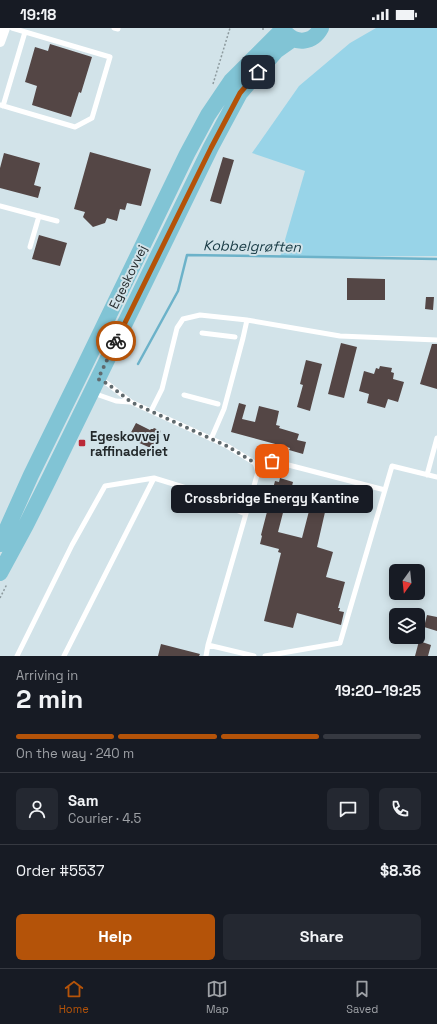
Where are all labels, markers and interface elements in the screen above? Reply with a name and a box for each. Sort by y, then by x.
text: 19:18 [20,5,56,24]
pin [241,55,275,89]
icon: home [247,61,269,83]
water label: Kobbelgrøften [203,236,302,256]
street label: Egeskovvej [105,242,151,312]
courier [96,321,136,361]
icon: bike [105,330,127,352]
place label: Egeskovvej v raffinaderiet [90,428,170,460]
marker: Egeskovvej v raffinaderiet [77,438,87,448]
pin [255,444,289,478]
icon: bag [261,450,283,472]
callout: Crossbridge Energy Kantine [171,485,373,513]
text: Crossbridge Energy Kantine [185,490,359,507]
north arrow [389,564,425,600]
map controls [389,564,425,644]
button: layers [389,608,425,644]
text: Arriving in [16,667,78,684]
text: 19:20–19:25 [335,681,421,700]
text: 2 min [16,682,83,716]
text: On the way · 240 m [16,745,134,762]
button: person [16,788,58,830]
button: chat [327,788,369,830]
button: phone [379,788,421,830]
text: Sam [68,791,99,810]
text: Courier · 4.5 [68,810,141,827]
text: Order #5537 [16,861,104,880]
text: $8.36 [380,861,421,880]
button: Help [16,914,215,960]
button: Share [223,914,421,960]
tab: Home [59,978,89,1016]
tab: Map [206,978,229,1016]
tab: Saved [346,978,378,1016]

